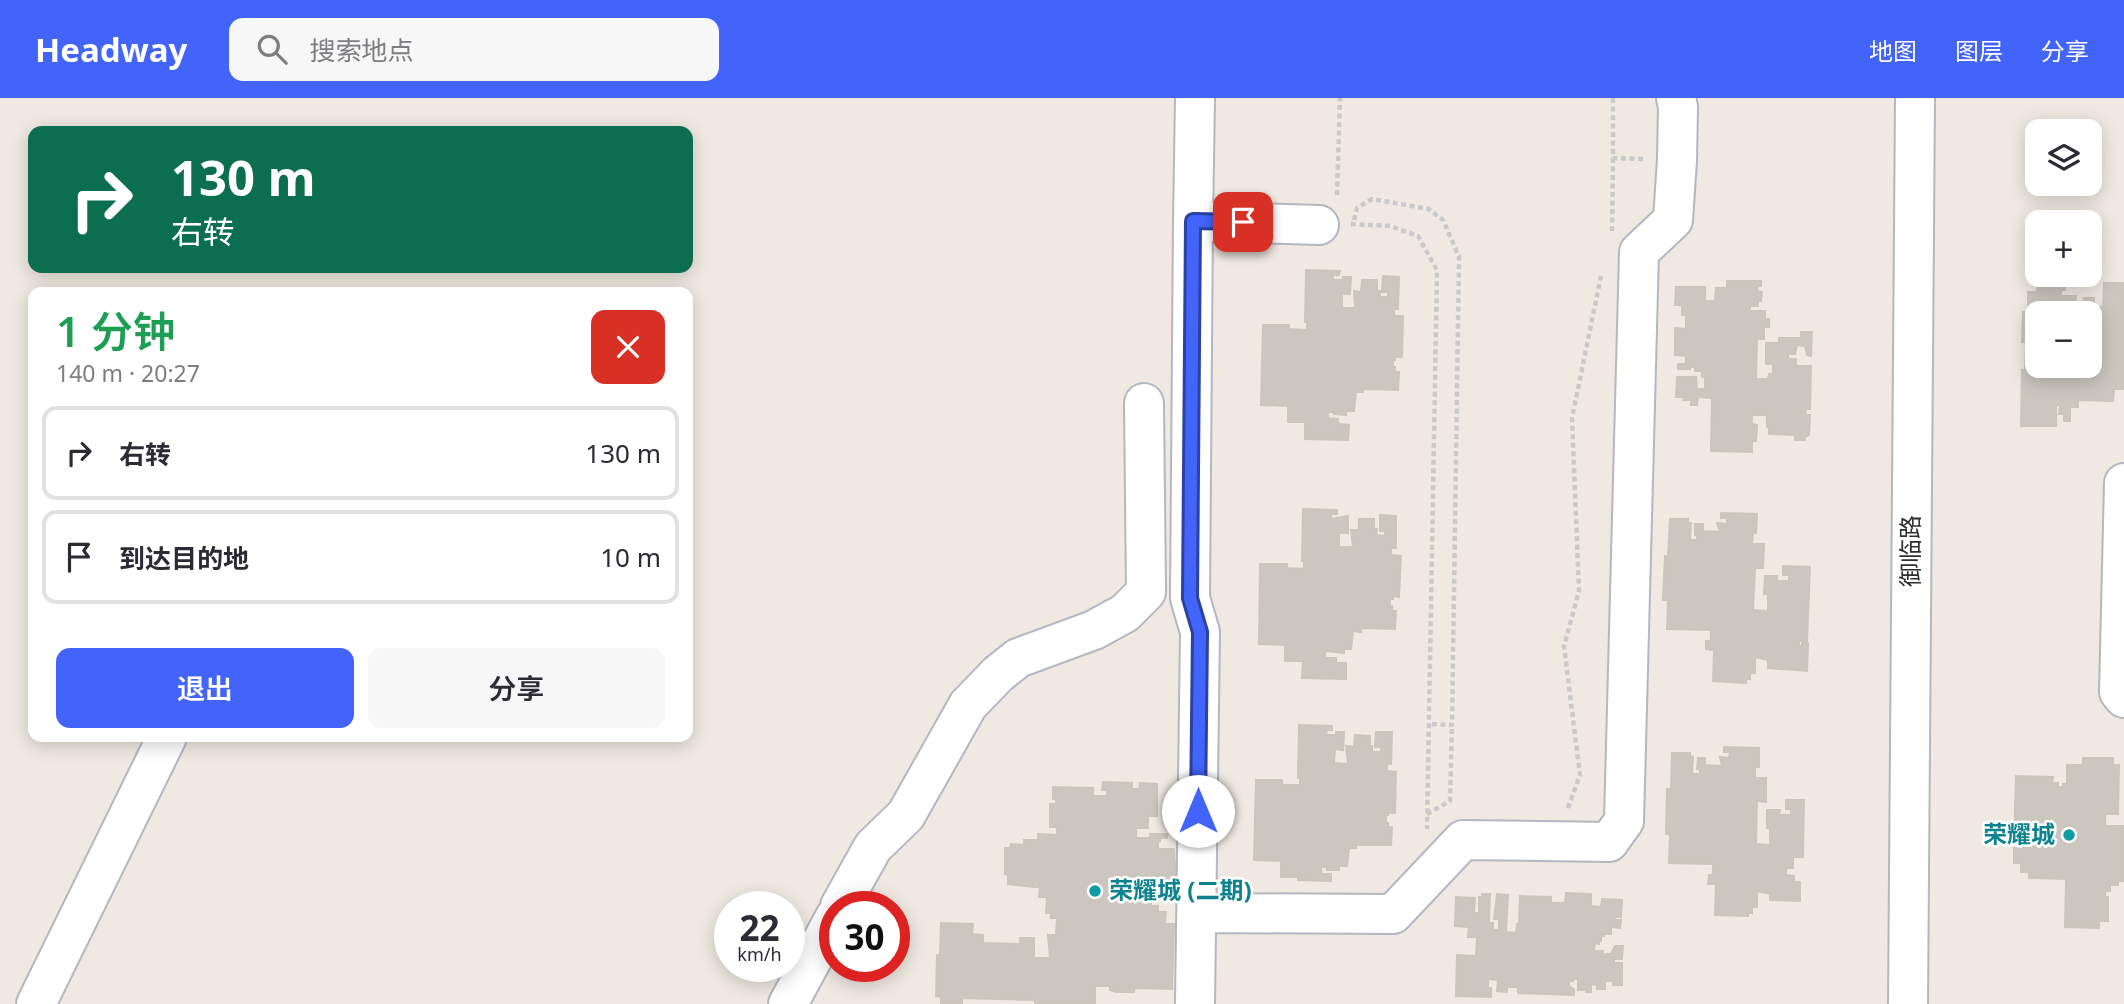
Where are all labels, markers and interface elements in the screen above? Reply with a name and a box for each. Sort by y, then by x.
search box [229,18,719,81]
text: Headway [35,27,187,72]
icon: search [253,30,291,68]
text: 搜索地点 [309,32,413,68]
text: 地图 [1869,34,1917,67]
text: 图层 [1955,34,2003,67]
text: 分享 [2041,34,2089,67]
map controls [2025,119,2102,378]
button: layers [2025,119,2102,196]
text: 130 m [171,144,316,210]
icon: right [56,154,147,245]
pin [1213,192,1273,252]
icon: arrive [1224,203,1262,241]
text: 右转 [171,210,235,253]
button: + [2025,210,2102,287]
button: − [2025,301,2102,378]
text: 1 分钟 [56,302,175,359]
button: close [591,310,665,384]
text: 140 m · 20:27 [56,357,200,389]
icon: right [60,434,98,472]
text: 130 m [585,435,661,471]
text: 右转 [119,436,171,472]
street label: 御临路 [1893,515,1926,587]
icon: arrive [60,538,98,576]
text: 10 m [600,539,661,575]
text: 到达目的地 [119,540,249,576]
button: 退出 [56,648,354,728]
button: 分享 [368,648,665,728]
position arrow [1161,774,1235,848]
place label: 荣耀城 [1983,817,2055,850]
marker: 荣耀城 [2061,827,2077,843]
place label: 荣耀城 (二期) [1109,873,1252,906]
marker: 荣耀城 (二期) [1087,883,1103,899]
speed limit sign: 30 [819,891,910,982]
text: 22 [739,904,780,951]
text: km/h [737,942,782,966]

